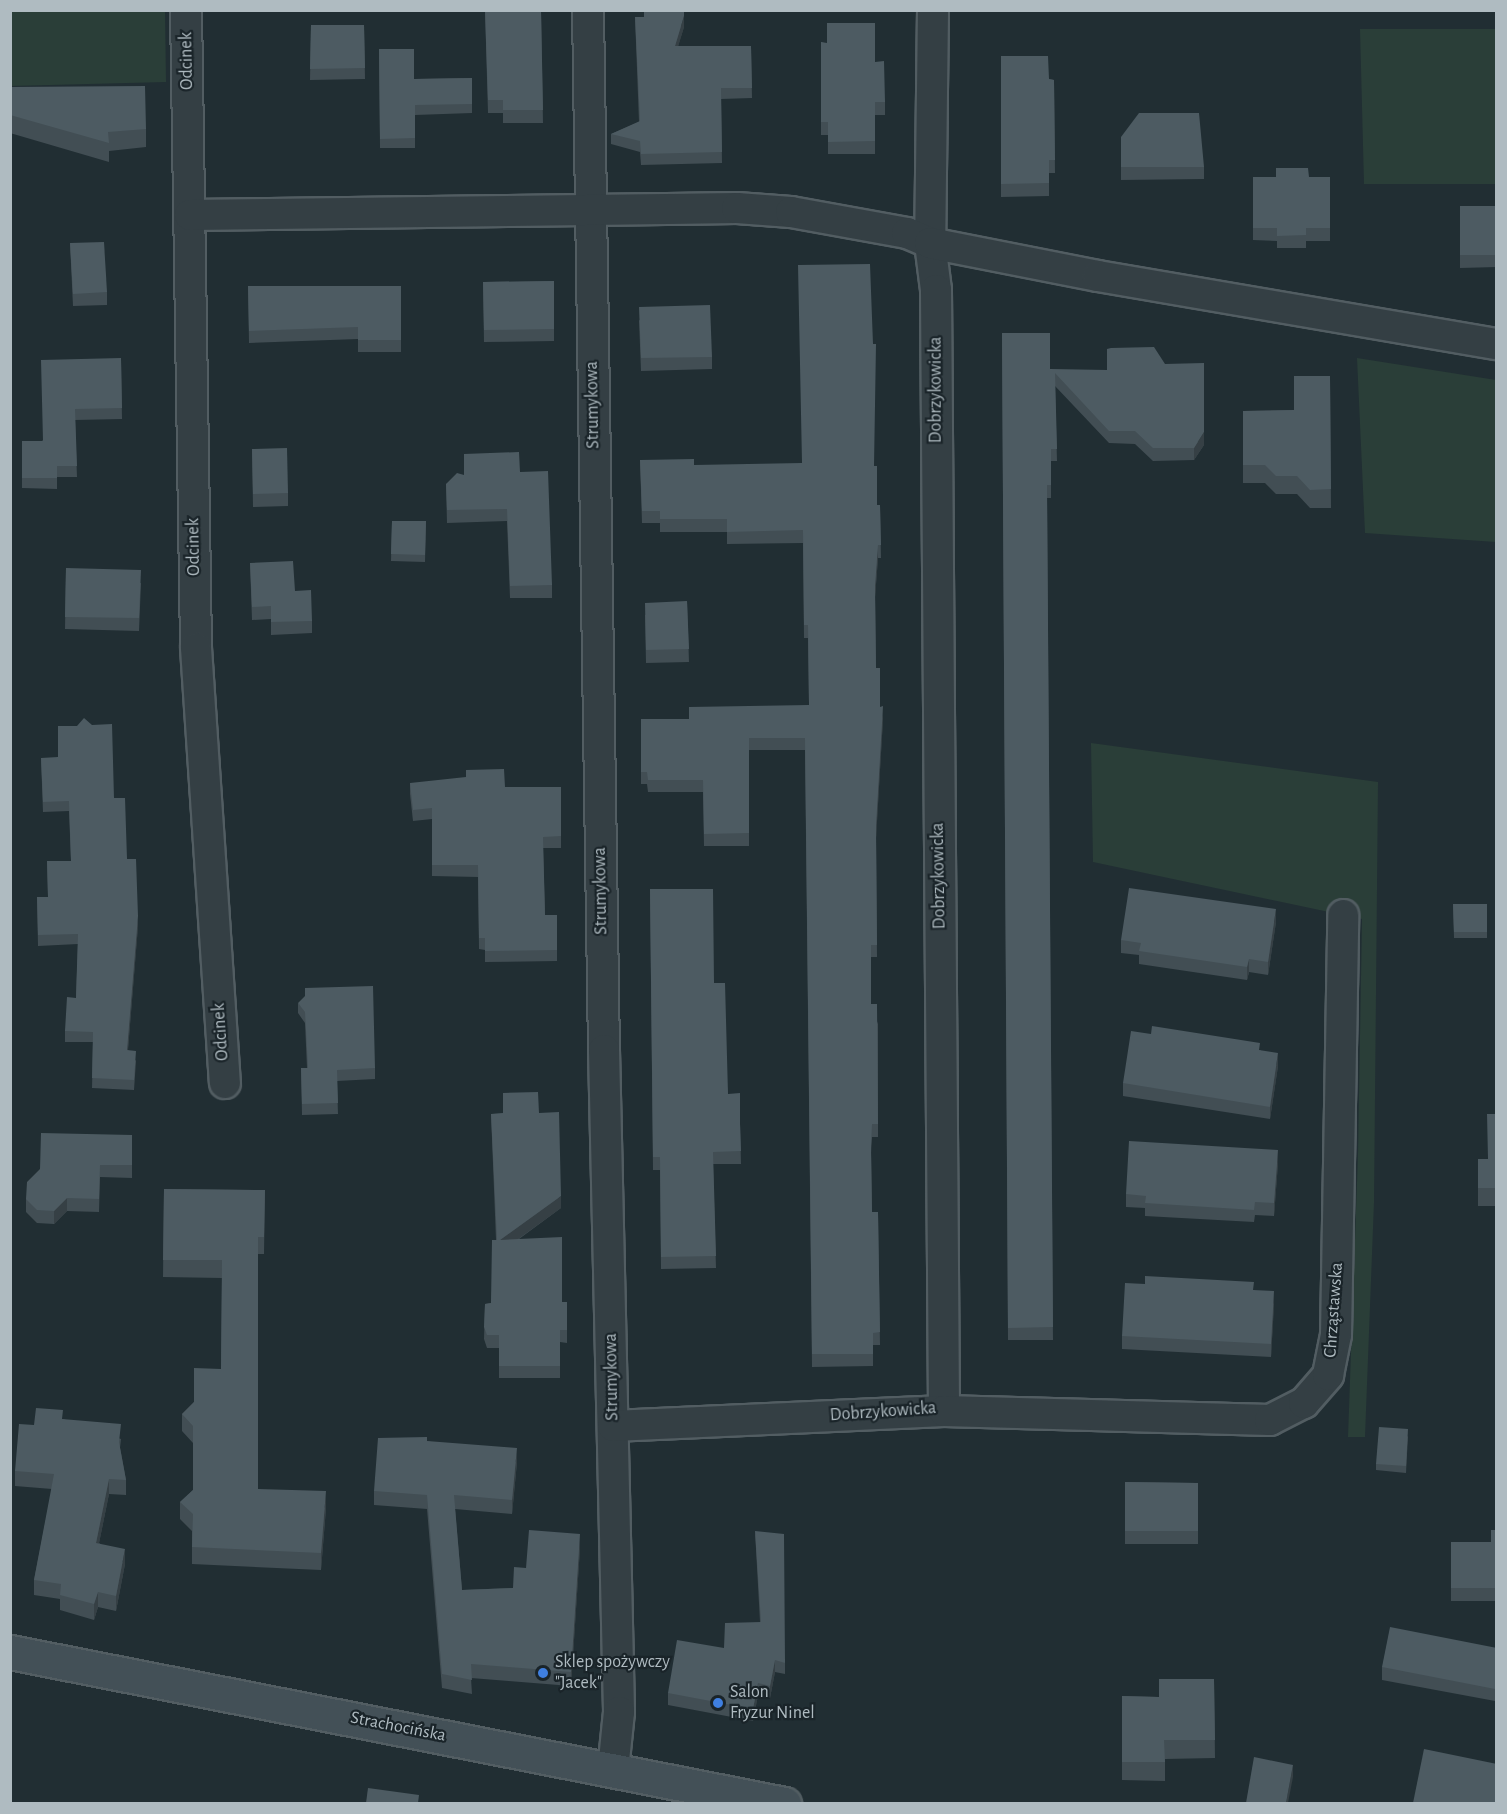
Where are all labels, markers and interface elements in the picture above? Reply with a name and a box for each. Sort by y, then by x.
street label: Odcinek [176,32,198,90]
street label: Dobrzykowicka [925,337,947,443]
street label: Strumykowa [581,361,605,449]
street label: Odcinek [183,518,205,576]
street label: Dobrzykowicka [927,823,951,929]
street label: Strumykowa [589,847,613,935]
street label: Odcinek [208,1002,234,1062]
street label: Chrząstawska [1320,1262,1348,1358]
street label: Strumykowa [600,1333,624,1421]
street label: Dobrzykowicka [829,1398,937,1426]
place label: Sklep spożywczy "Jacek" [555,1652,670,1694]
marker: Sklep spożywczy "Jacek" [536,1666,550,1680]
place label: Salon Fryzur Ninel [730,1682,815,1724]
marker: Salon Fryzur Ninel [711,1696,725,1710]
street label: Strachocińska [348,1707,448,1747]

